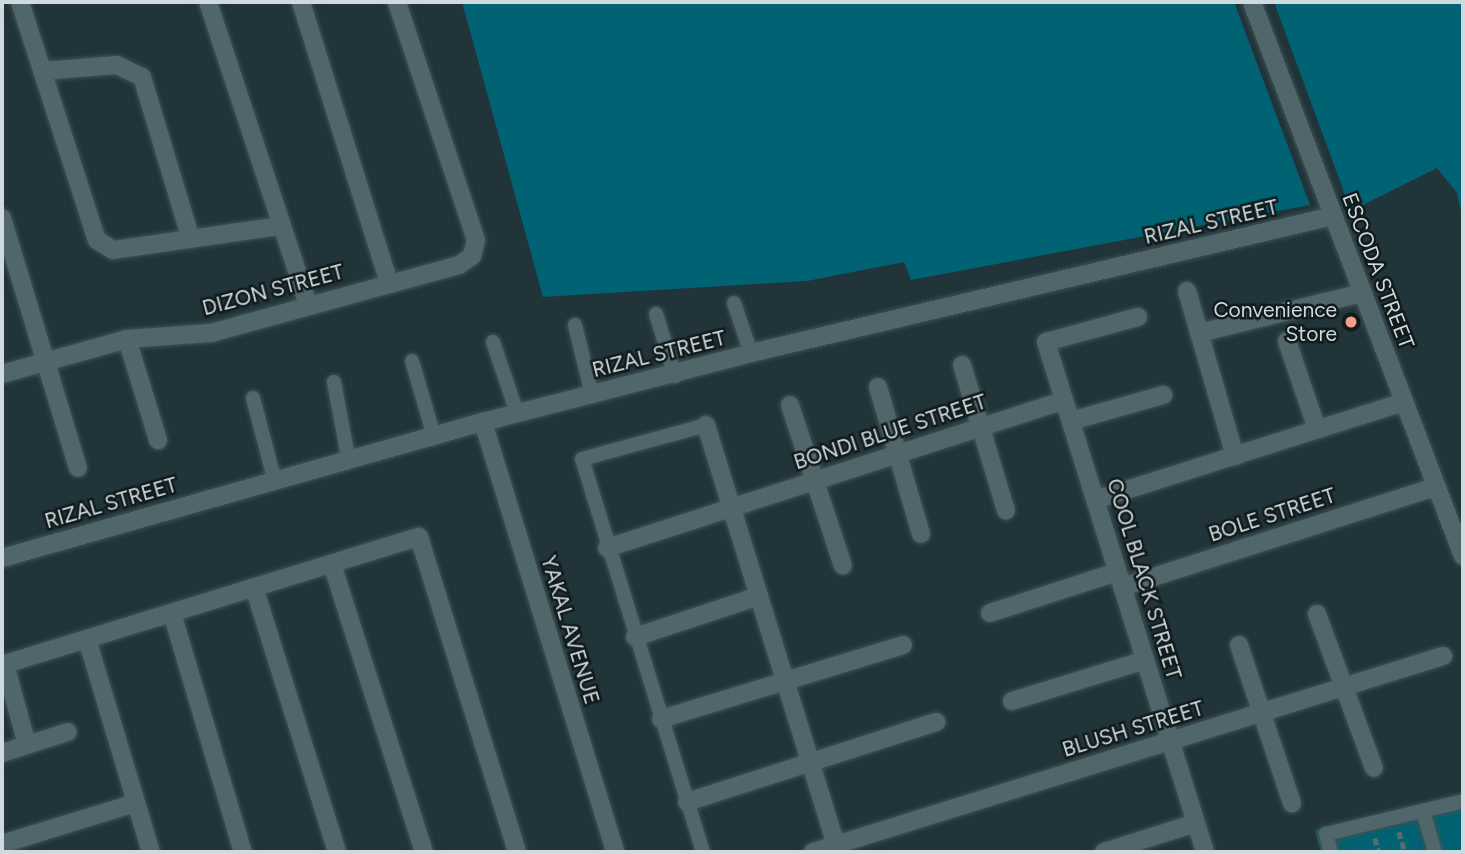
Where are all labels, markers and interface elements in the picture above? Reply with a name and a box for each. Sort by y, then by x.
street label: ESCODA STREET [1337,190,1419,352]
street label: RIZAL STREET [1142,194,1280,250]
street label: DIZON STREET [200,259,346,321]
place label: Convenience Store [1213,297,1337,347]
marker: Convenience Store [1343,314,1359,330]
street label: RIZAL STREET [590,325,728,383]
street label: BONDI BLUE STREET [791,389,989,475]
street label: RIZAL STREET [42,472,180,534]
street label: COOL BLACK STREET [1101,476,1187,682]
street label: BOLE STREET [1205,483,1339,547]
street label: YAKAL AVENUE [535,553,605,707]
street label: BLUSH STREET [1059,696,1207,762]

